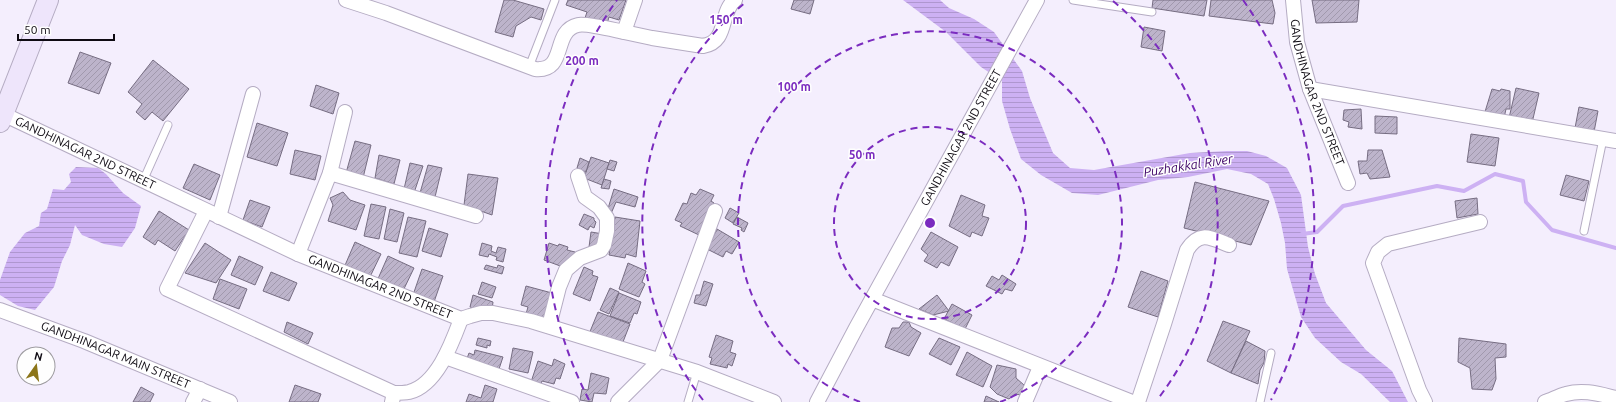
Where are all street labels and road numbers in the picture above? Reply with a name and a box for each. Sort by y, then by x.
street label: GANDHINAGAR 2ND STREET [1289,18,1347,168]
street label: GANDHINAGAR 2ND STREET [918,67,1004,208]
street label: GANDHINAGAR 2ND STREET [13,114,158,192]
street label: GANDHINAGAR 2ND STREET [307,252,454,321]
street label: GANDHINAGAR MAIN STREET [38,318,192,392]

